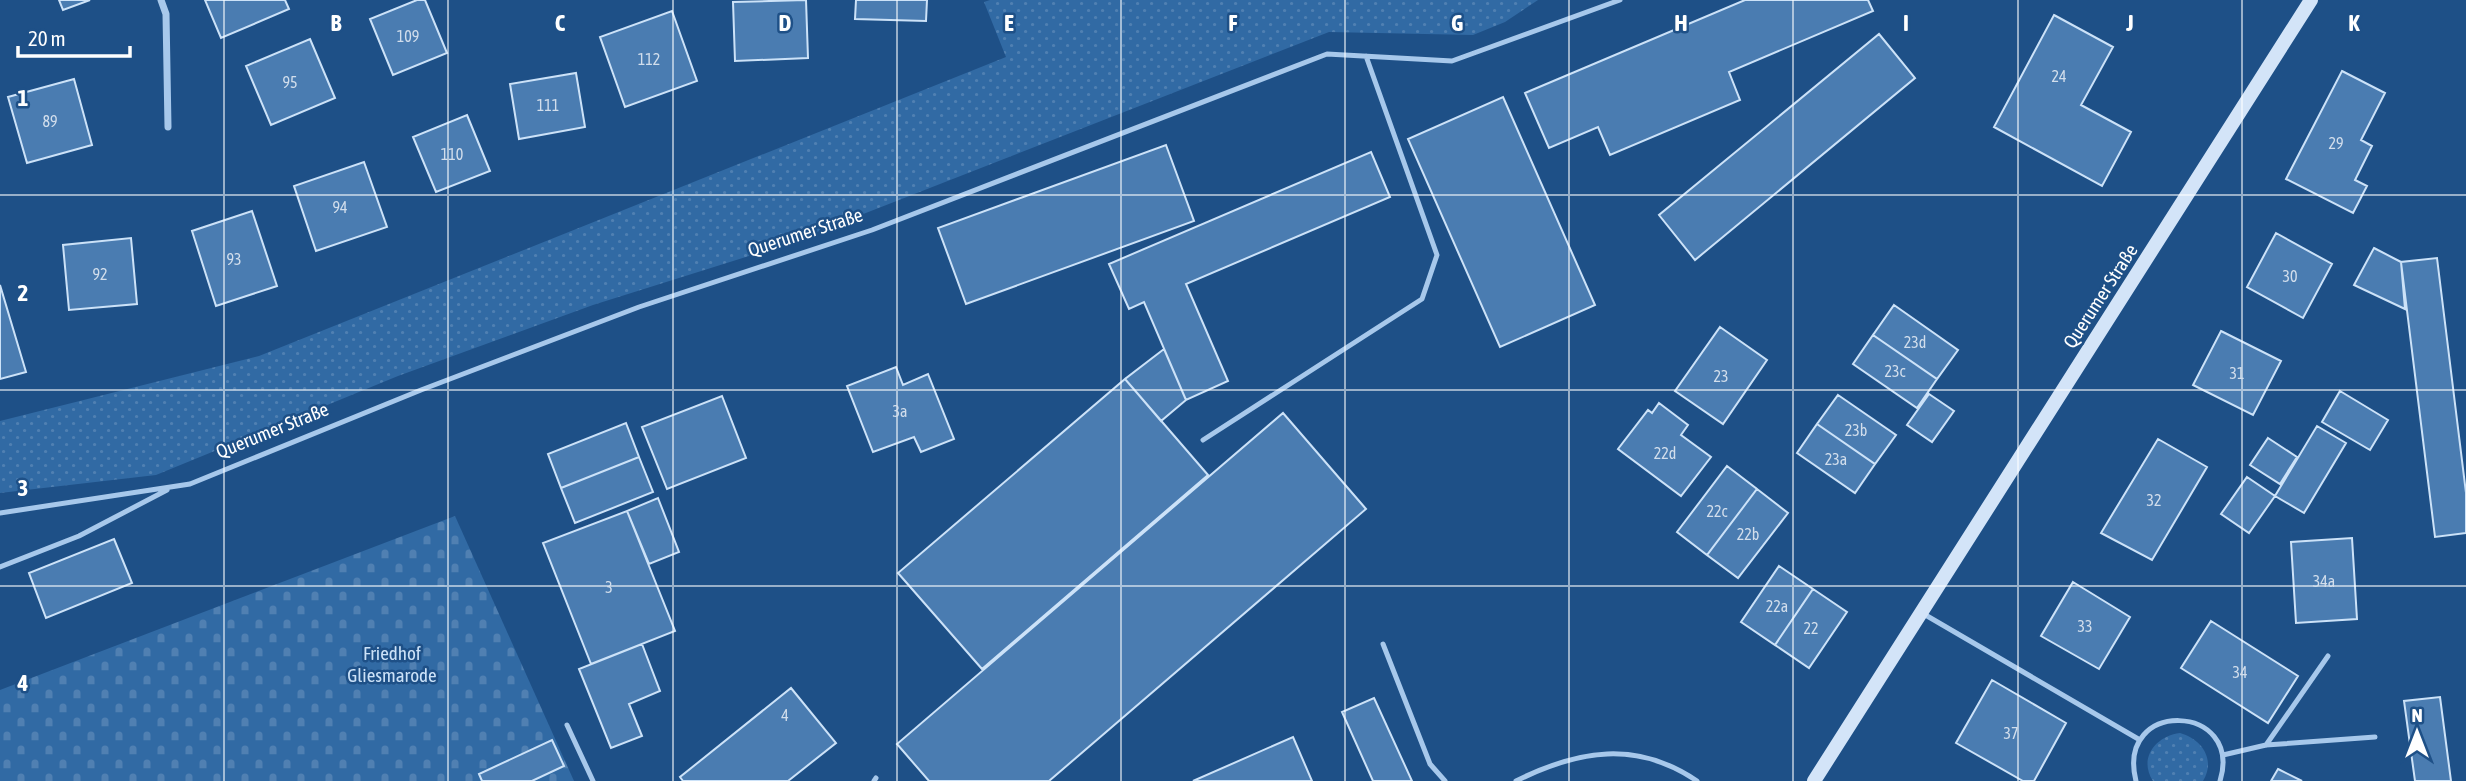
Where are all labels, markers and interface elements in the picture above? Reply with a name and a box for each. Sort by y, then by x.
text: B [331,10,342,36]
text: C [555,10,566,36]
text: D [779,10,792,36]
text: E [1004,10,1014,36]
text: F [1228,10,1238,36]
text: G [1451,10,1463,36]
text: H [1674,10,1688,36]
text: I [1903,10,1909,36]
text: J [2125,10,2134,36]
text: K [2348,10,2360,36]
scale bar [18,14,130,58]
text: 20 m [28,26,66,50]
house number: 109 [397,27,419,45]
house number: 112 [638,50,660,68]
house number: 24 [2051,67,2067,85]
house number: 95 [282,73,298,91]
text: 1 [18,85,29,111]
house number: 111 [537,96,559,114]
house number: 89 [42,112,58,130]
house number: 29 [2328,134,2344,152]
house number: 110 [441,145,463,163]
house number: 94 [332,198,348,216]
street label: Querumer Straße [745,203,865,261]
street label: Querumer Straße [2058,240,2142,352]
house number: 93 [226,250,242,268]
house number: 92 [92,265,108,283]
house number: 30 [2282,267,2298,285]
text: 2 [18,280,28,306]
house number: 23d [1904,333,1926,351]
house number: 23c [1885,362,1906,380]
house number: 31 [2229,364,2245,382]
house number: 23 [1713,367,1729,385]
street label: Querumer Straße [213,397,331,463]
house number: 3a [893,402,907,420]
house number: 23b [1845,421,1867,439]
house number: 22d [1654,444,1676,462]
house number: 23a [1825,450,1847,468]
text: 3 [18,475,28,501]
house number: 32 [2146,491,2162,509]
house number: 22c [1707,502,1728,520]
house number: 22b [1737,525,1759,543]
house number: 34a [2313,572,2335,590]
house number: 3 [605,578,613,596]
house number: 22a [1766,597,1788,615]
house number: 33 [2077,617,2093,635]
house number: 22 [1803,619,1819,637]
park label: Friedhof Gliesmarode [347,642,437,686]
house number: 34 [2232,663,2248,681]
text: 4 [17,670,29,696]
north arrow [2382,697,2452,767]
text: N [2411,704,2423,726]
house number: 4 [781,706,789,724]
house number: 37 [2003,724,2019,742]

